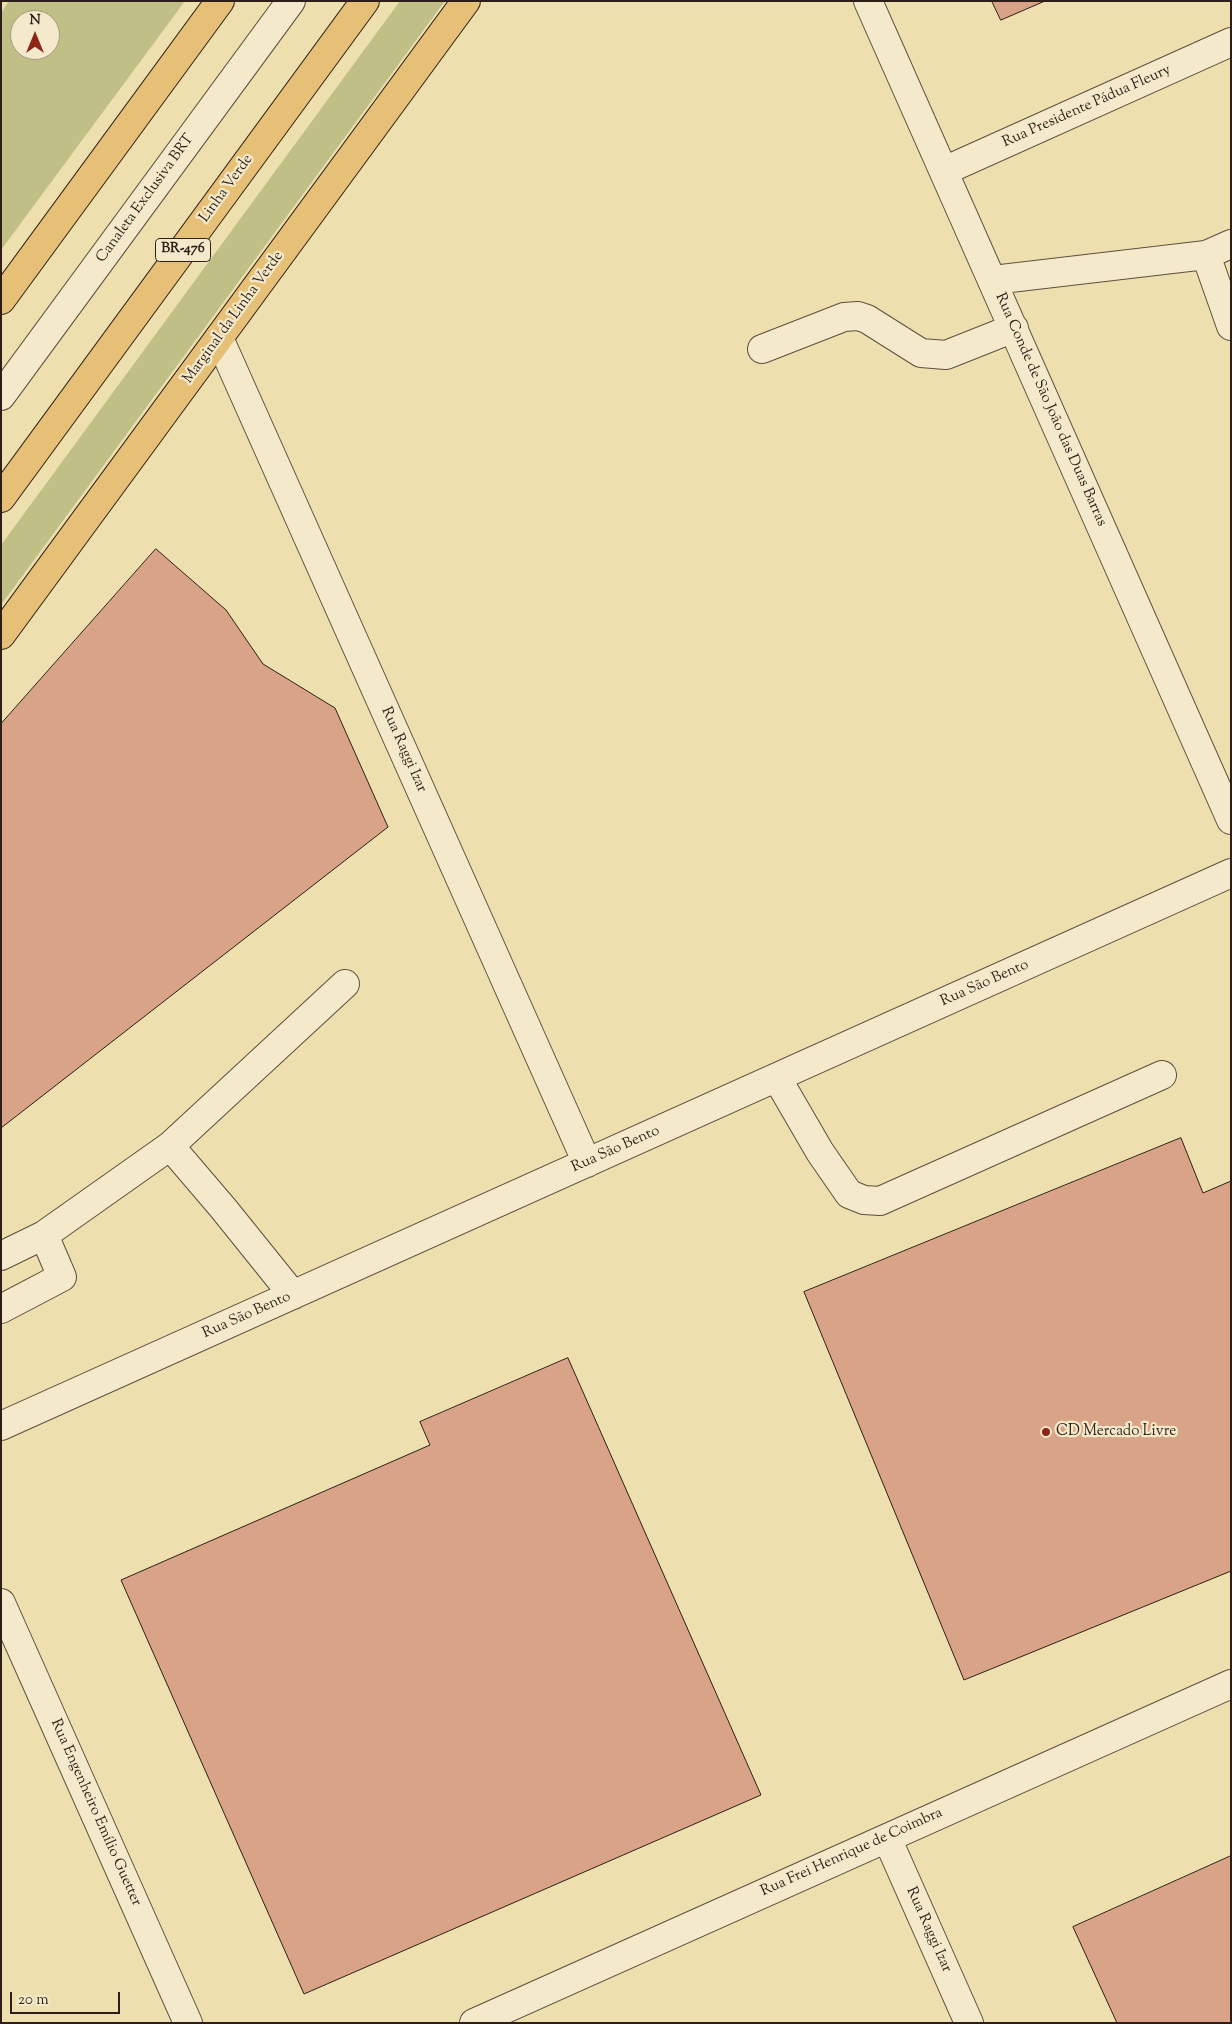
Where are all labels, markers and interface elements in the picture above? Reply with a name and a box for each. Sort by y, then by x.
north arrow [10,10,60,60]
text: N [29,11,41,31]
street label: Rua Presidente Pádua Fleury [1000,62,1174,152]
street label: Canaleta Exclusiva BRT [93,131,199,267]
street label: Linha Verde [196,151,258,227]
road number: BR-476 [156,238,210,262]
street label: Marginal da Linha Verde [180,248,288,388]
street label: Rua Conde de São João das Duas Barras [990,290,1110,530]
street label: Rua Raggi Izar [376,705,430,795]
street label: Rua São Bento [938,957,1032,1011]
street label: Rua São Bento [569,1123,663,1177]
street label: Rua São Bento [200,1289,294,1343]
place label: CD Mercado Livre [1056,1423,1176,1441]
marker: CD Mercado Livre [1040,1426,1052,1438]
street label: Rua Engenheiro Emílio Guetter [45,1717,145,1909]
street label: Rua Frei Henrique de Coimbra [758,1805,946,1901]
street label: Rua Raggi Izar [901,1885,955,1975]
scale bar [12,1982,122,2014]
text: 20 m [18,1990,49,2011]

